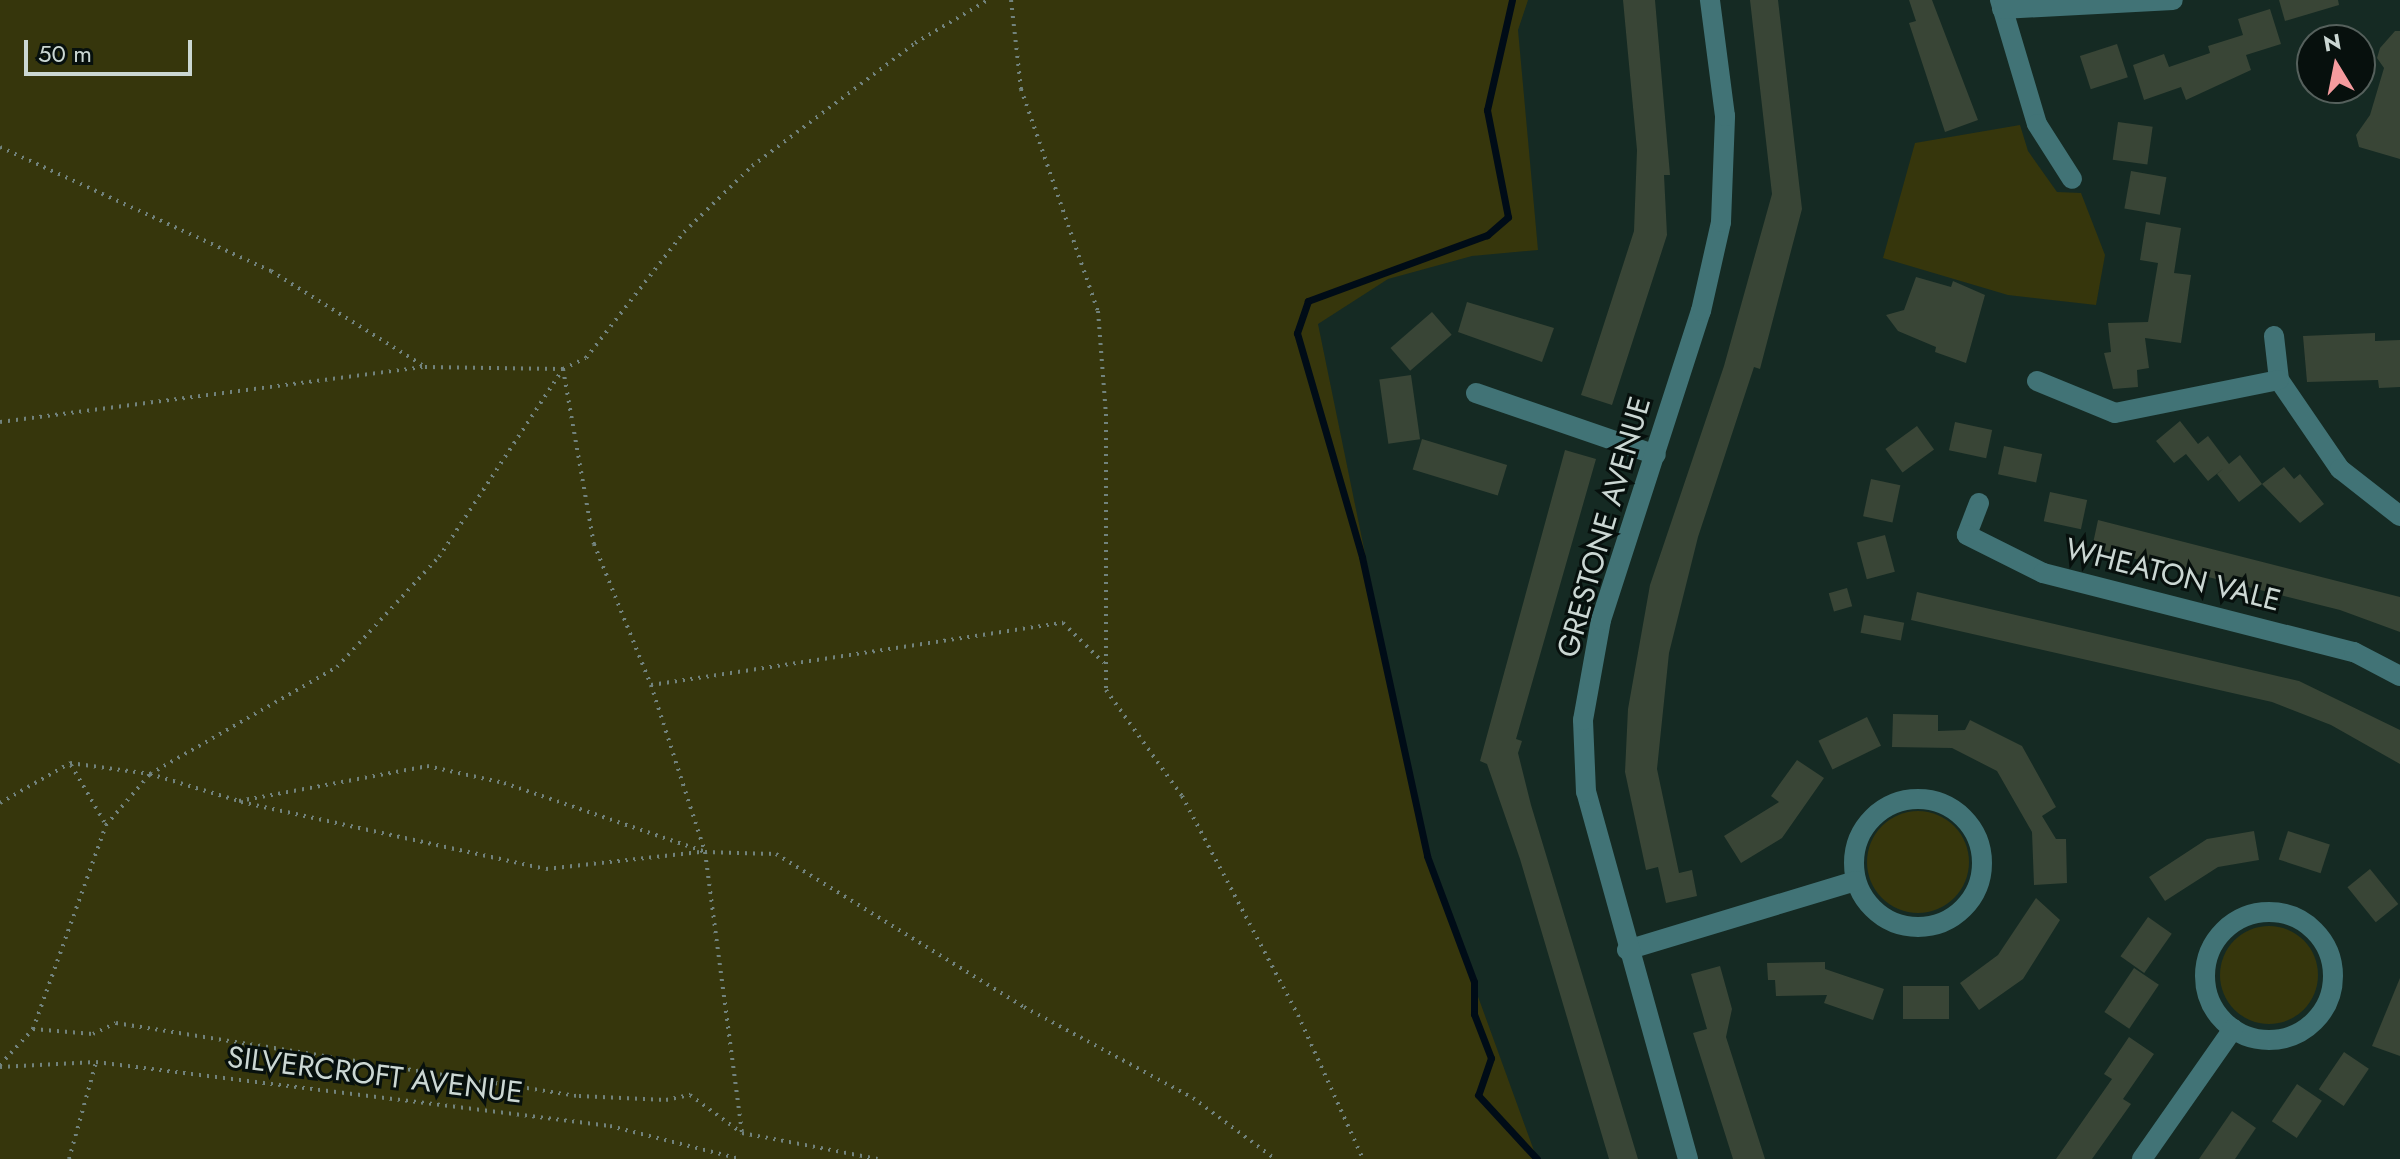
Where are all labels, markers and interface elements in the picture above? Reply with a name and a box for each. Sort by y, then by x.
scale bar [28,24,196,74]
north arrow [2296,24,2376,104]
text: N [2321,25,2344,60]
text: 50 m [38,36,92,71]
street label: GRESTONE AVENUE [1550,392,1658,662]
street label: WHEATON VALE [2062,531,2284,619]
street label: SILVERCROFT AVENUE [225,1039,525,1111]

